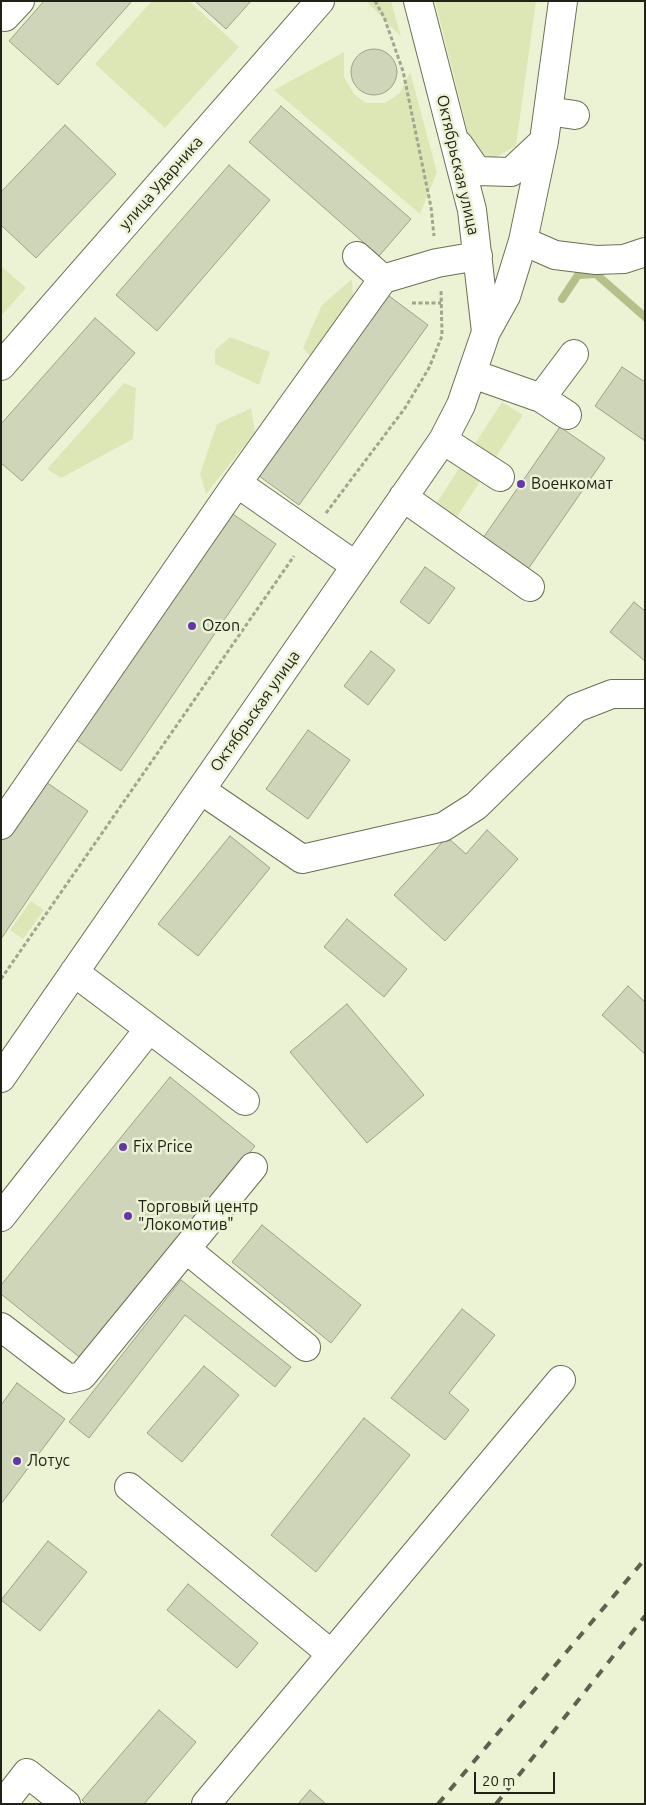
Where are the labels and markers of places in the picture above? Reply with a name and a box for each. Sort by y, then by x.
place label: Военкомат [531,474,613,494]
marker: Военкомат [515,478,527,490]
place label: Ozon [202,616,240,636]
marker: Ozon [186,620,198,632]
place label: Fix Price [133,1137,193,1157]
marker: Fix Price [117,1141,129,1153]
place label: Торговый центр "Локомотив" [138,1197,258,1235]
marker: Торговый центр "Локомотив" [122,1210,134,1222]
place label: Лотус [27,1451,70,1471]
marker: Лотус [11,1455,23,1467]

